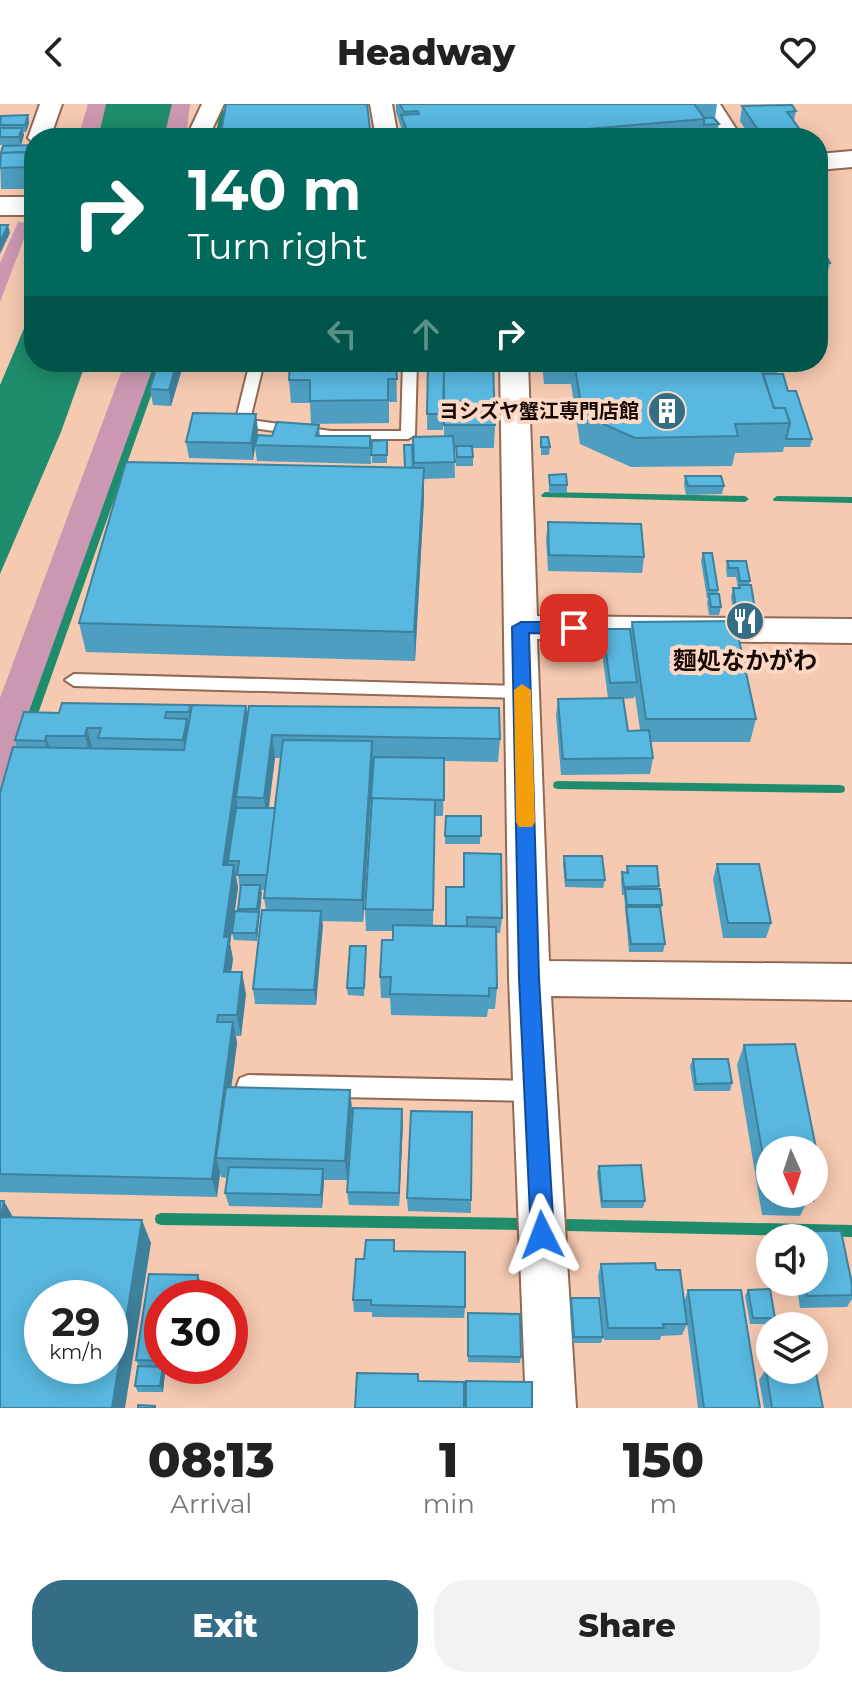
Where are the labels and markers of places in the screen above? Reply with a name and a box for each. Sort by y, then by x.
building icon: ヨシズヤ蟹江専門店館 [646,390,688,432]
place label: ヨシズヤ蟹江専門店館 [439,399,639,423]
pin [540,594,608,662]
restaurant icon: 麵処なかがわ [724,600,766,642]
place label: 麵処なかがわ [673,646,817,675]

